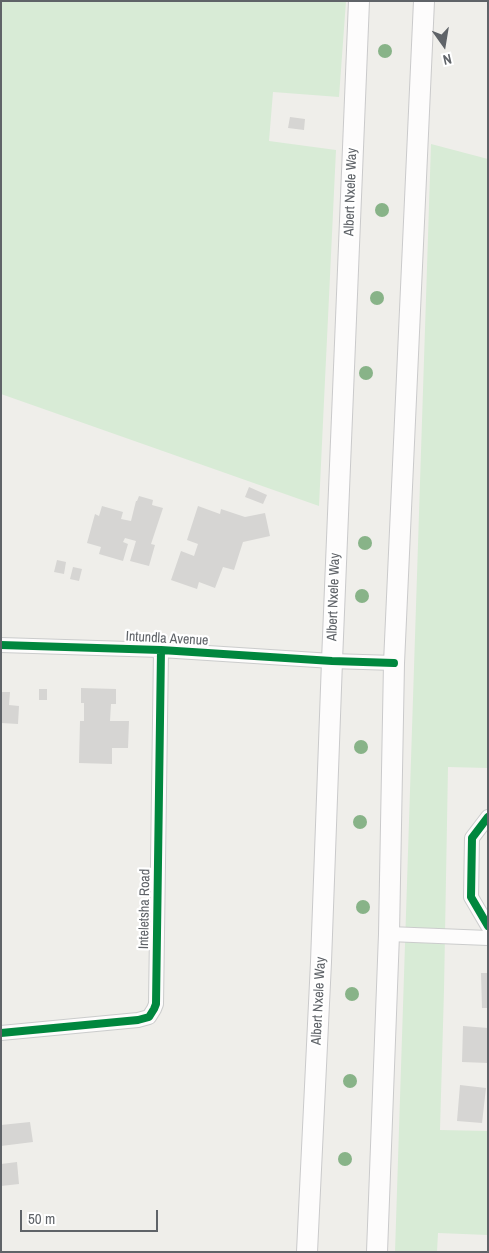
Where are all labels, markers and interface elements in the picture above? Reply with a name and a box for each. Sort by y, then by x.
north arrow [419,20,469,70]
text: N [441,50,453,69]
street label: Albert Nxele Way [341,148,361,236]
street label: Albert Nxele Way [324,553,344,641]
street label: Intundla Avenue [125,628,209,650]
street label: Inteletsha Road [136,869,154,949]
street label: Albert Nxele Way [308,956,330,1046]
scale bar [22,1200,160,1232]
text: 50 m [28,1208,55,1229]

